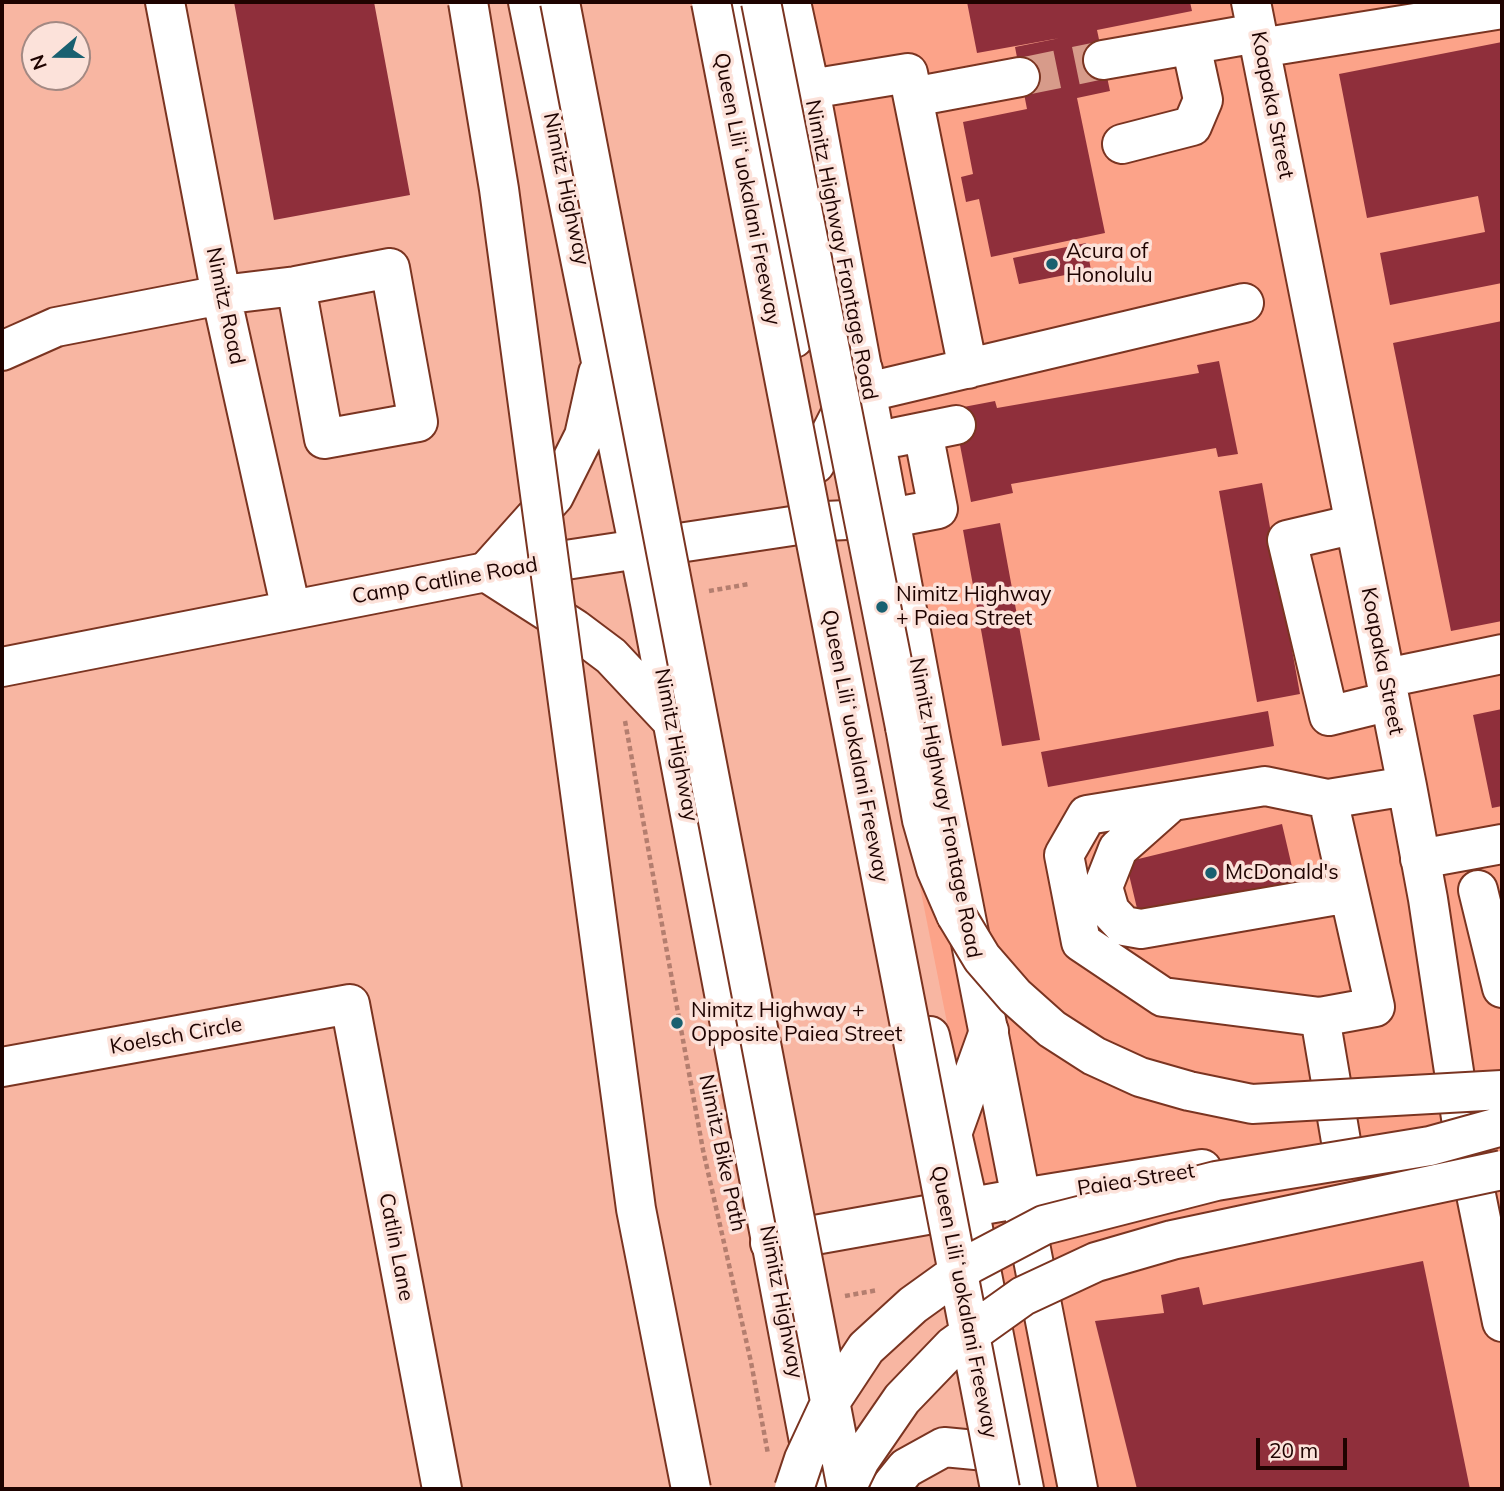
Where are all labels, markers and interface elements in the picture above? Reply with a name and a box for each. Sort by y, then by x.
north arrow [21,21,91,91]
street label: Koapaka Street [1245,29,1299,181]
street label: Queen Liliʻuokalani Freeway [708,51,786,327]
text: N [24,52,52,73]
street label: Nimitz Highway Frontage Road [799,98,883,402]
street label: Nimitz Highway [538,110,594,268]
place label: Acura of Honolulu [1066,239,1153,289]
street label: Nimitz Road [200,245,250,367]
marker: Acura of Honolulu [1044,256,1060,272]
street label: Camp Catline Road [350,552,540,610]
place label: Nimitz Highway + Paiea Street [896,582,1051,632]
street label: Koapaka Street [1355,585,1409,737]
marker: Nimitz Highway + Paiea Street [874,599,890,615]
street label: Queen Liliʻuokalani Freeway [816,608,894,884]
street label: Nimitz Highway Frontage Road [903,656,987,960]
street label: Nimitz Highway [649,666,703,824]
place label: McDonald's [1225,860,1339,886]
marker: McDonald's [1203,865,1219,881]
place label: Nimitz Highway + Opposite Paiea Street [691,998,902,1048]
street label: Koelsch Circle [108,1012,244,1060]
marker: Nimitz Highway + Opposite Paiea Street [669,1015,685,1031]
street label: Nimitz Bike Path [693,1072,751,1234]
street label: Paiea Street [1076,1158,1196,1202]
street label: Queen Liliʻuokalani Freeway [925,1164,1003,1440]
street label: Catlin Lane [373,1191,419,1303]
street label: Nimitz Highway [754,1223,808,1381]
scale bar [1259,1424,1350,1468]
text: 20 m [1269,1437,1318,1463]

